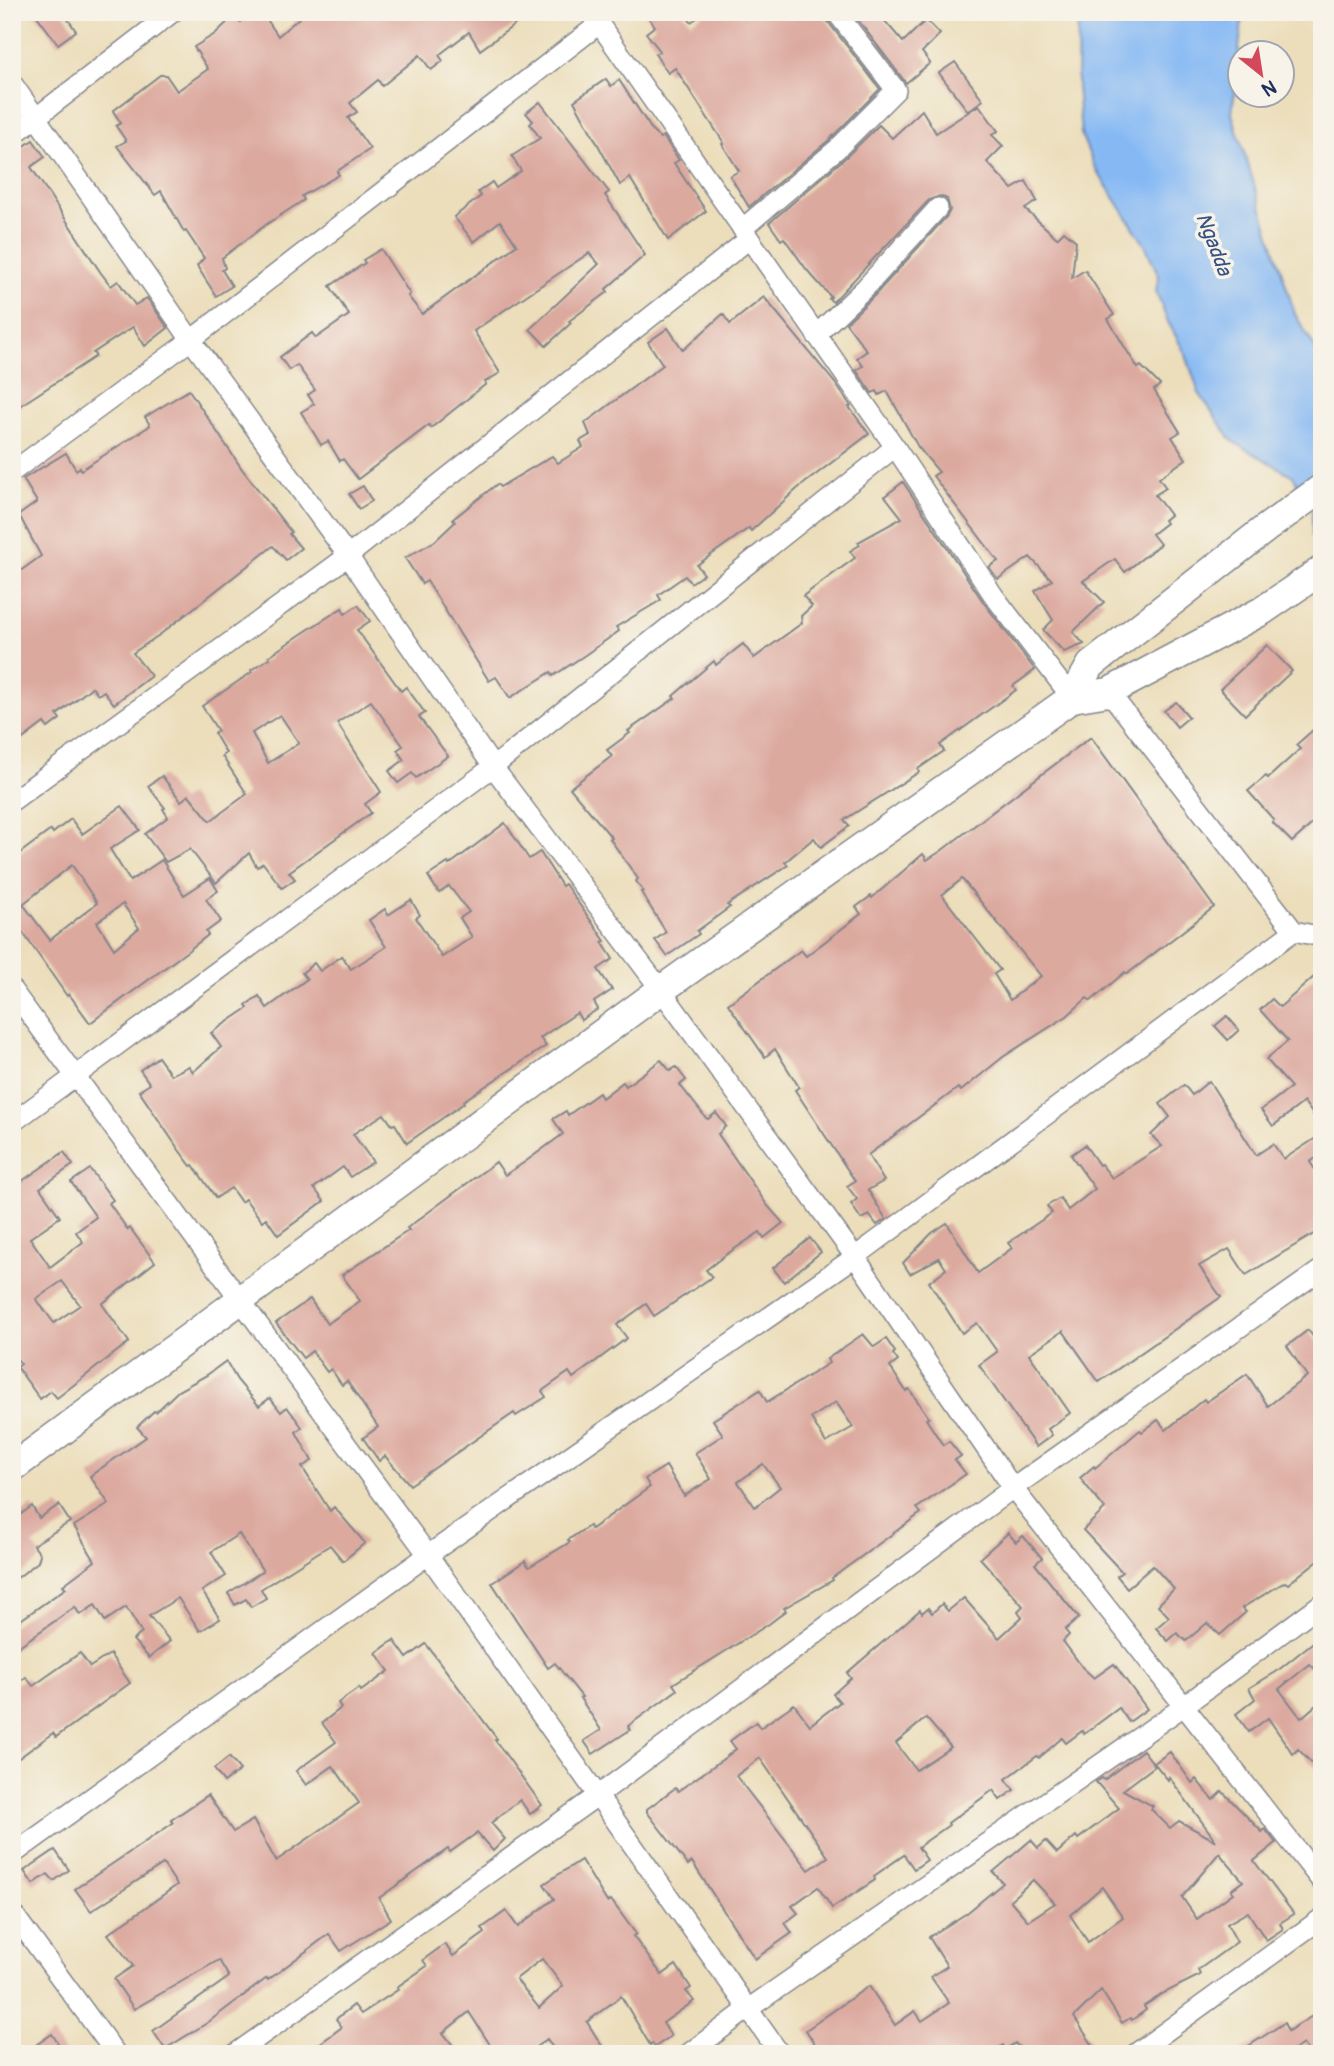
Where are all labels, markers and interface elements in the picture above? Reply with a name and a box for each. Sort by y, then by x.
north arrow [1226,38,1296,108]
text: N [1257,74,1281,102]
water label: Ngadda [1189,209,1238,280]

